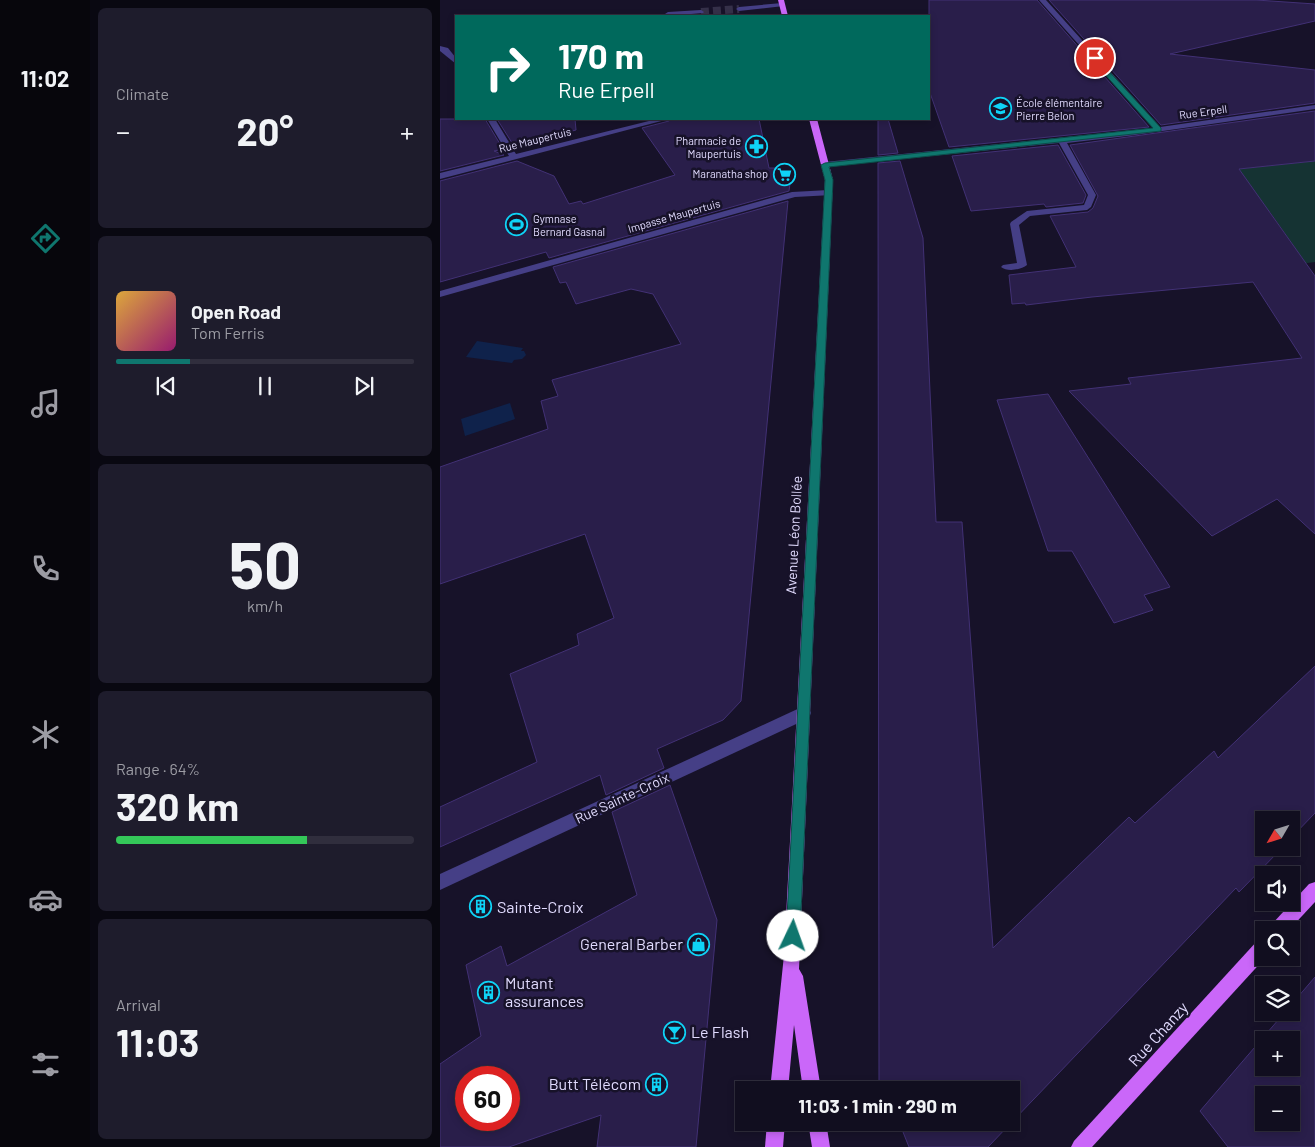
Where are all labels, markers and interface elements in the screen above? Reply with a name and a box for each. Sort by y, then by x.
text: 170 m [558,34,644,76]
icon: right [475,35,540,100]
pin [1074,37,1116,79]
icon: arrive [1081,44,1109,72]
text: 11:02 [21,65,69,91]
text: Rue Erpell [558,76,655,102]
text: Climate [116,84,169,103]
place label: École élémentaire Pierre Belon [1016,96,1102,122]
school or university icon: École élémentaire Pierre Belon [988,97,1012,121]
street label: Rue Erpell [1178,102,1228,121]
text: 20° [236,108,294,154]
text: − [116,114,130,148]
text: + [400,114,414,148]
street label: Rue Maupertuis [497,124,572,155]
place label: Pharmacie de Maupertuis [676,134,741,160]
pharmacy icon: Pharmacie de Maupertuis [745,135,769,159]
supermarket icon: Maranatha shop [772,162,796,186]
place label: Maranatha shop [692,167,768,180]
street label: Impasse Maupertuis [626,196,722,235]
place label: Gymnase Bernard Gasnal [533,212,605,238]
sports icon: Gymnase Bernard Gasnal [505,213,529,237]
icon: directions [28,221,63,256]
text: Open Road [191,300,281,323]
text: Tom Ferris [191,323,265,342]
icon: previous [152,372,180,400]
icon: pause [251,372,279,400]
icon: next [350,372,378,400]
icon: music [28,386,63,421]
street label: Avenue Léon Bollée [782,475,805,595]
text: 50 [229,524,301,602]
icon: phone [28,551,63,586]
text: km/h [247,596,283,615]
icon: climate [28,717,63,752]
text: Range · 64% [116,759,200,778]
street label: Rue Sainte-Croix [572,768,672,827]
text: 320 km [116,783,239,829]
north arrow [1255,811,1300,856]
map controls [1255,811,1300,1131]
button: sound [1255,866,1300,911]
icon: car [28,882,63,917]
building icon: Sainte-Croix [469,895,493,919]
place label: Sainte-Croix [497,897,584,916]
position arrow [766,909,818,961]
button: search [1255,921,1300,966]
shop icon: General Barber [687,932,711,956]
place label: General Barber [580,934,683,953]
place label: Mutant assurances [505,973,584,1010]
button: layers [1255,976,1300,1021]
building icon: Mutant assurances [477,980,501,1004]
text: Arrival [116,995,161,1014]
street label: Rue Chanzy [1124,997,1192,1070]
text: 11:03 [116,1019,199,1065]
bar icon: Le Flash [663,1020,687,1044]
place label: Le Flash [691,1022,749,1041]
button: + [1255,1031,1300,1076]
icon: filters [28,1047,63,1082]
speed limit sign: 60 [455,1066,520,1131]
building icon: Butt Télécom [645,1072,669,1096]
place label: Butt Télécom [549,1074,641,1093]
button: − [1255,1086,1300,1131]
text: 11:03 · 1 min · 290 m [798,1094,957,1117]

